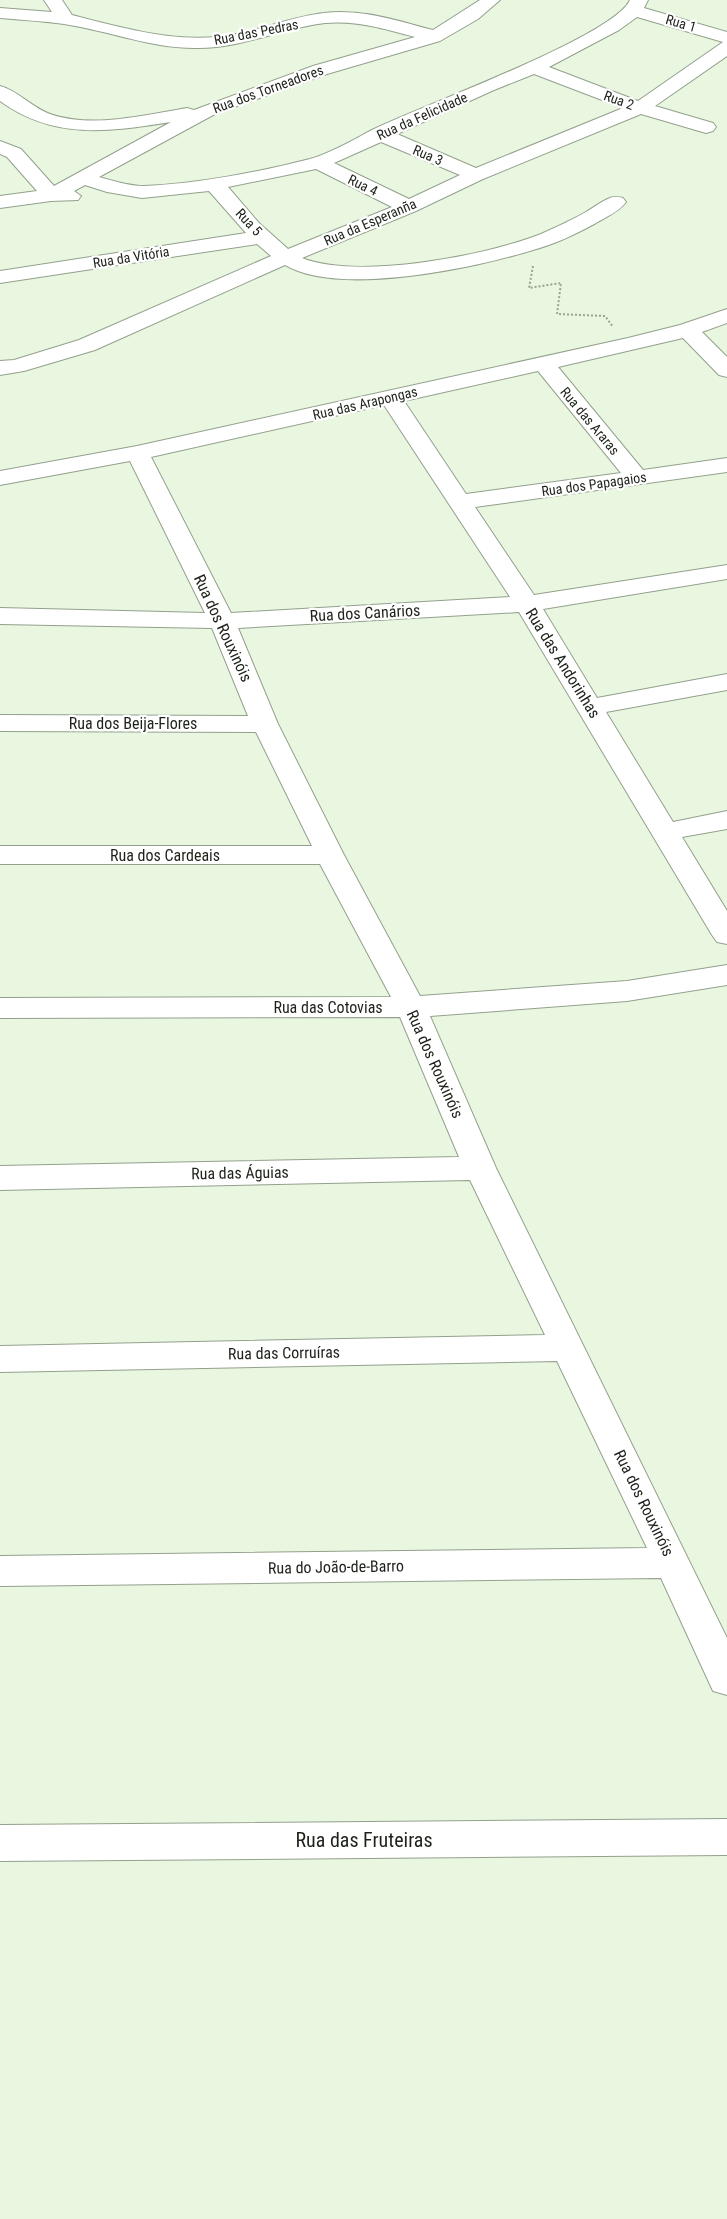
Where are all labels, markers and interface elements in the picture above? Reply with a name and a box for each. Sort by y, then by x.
street label: Rua 1 [664,11,698,35]
street label: Rua das Pedras [212,16,300,48]
street label: Rua dos Torneadores [211,62,325,116]
street label: Rua 2 [602,87,636,113]
street label: Rua da Felicidade [374,89,470,143]
street label: Rua 3 [411,142,445,168]
street label: Rua 4 [346,171,381,199]
street label: Rua da Esperanña [321,195,419,249]
street label: Rua 5 [233,205,265,239]
street label: Rua da Vitória [92,243,170,271]
street label: Rua das Arapongas [311,383,419,423]
street label: Rua das Araras [557,384,623,458]
street label: Rua dos Papagaios [540,469,648,499]
street label: Rua dos Rouxinóis [190,571,256,685]
street label: Rua dos Canários [309,601,421,625]
street label: Rua das Andorinhas [522,605,604,721]
street label: Rua dos Beija-Flores [69,714,197,733]
street label: Rua dos Cardeais [110,846,220,865]
street label: Rua das Cotovias [273,998,383,1017]
street label: Rua dos Rouxinóis [403,1007,467,1121]
street label: Rua das Águias [191,1163,289,1183]
street label: Rua das Corruíras [228,1343,340,1363]
street label: Rua dos Rouxinóis [610,1447,678,1559]
street label: Rua do João-de-Barro [268,1556,404,1578]
street label: Rua das Fruteiras [295,1828,433,1852]

